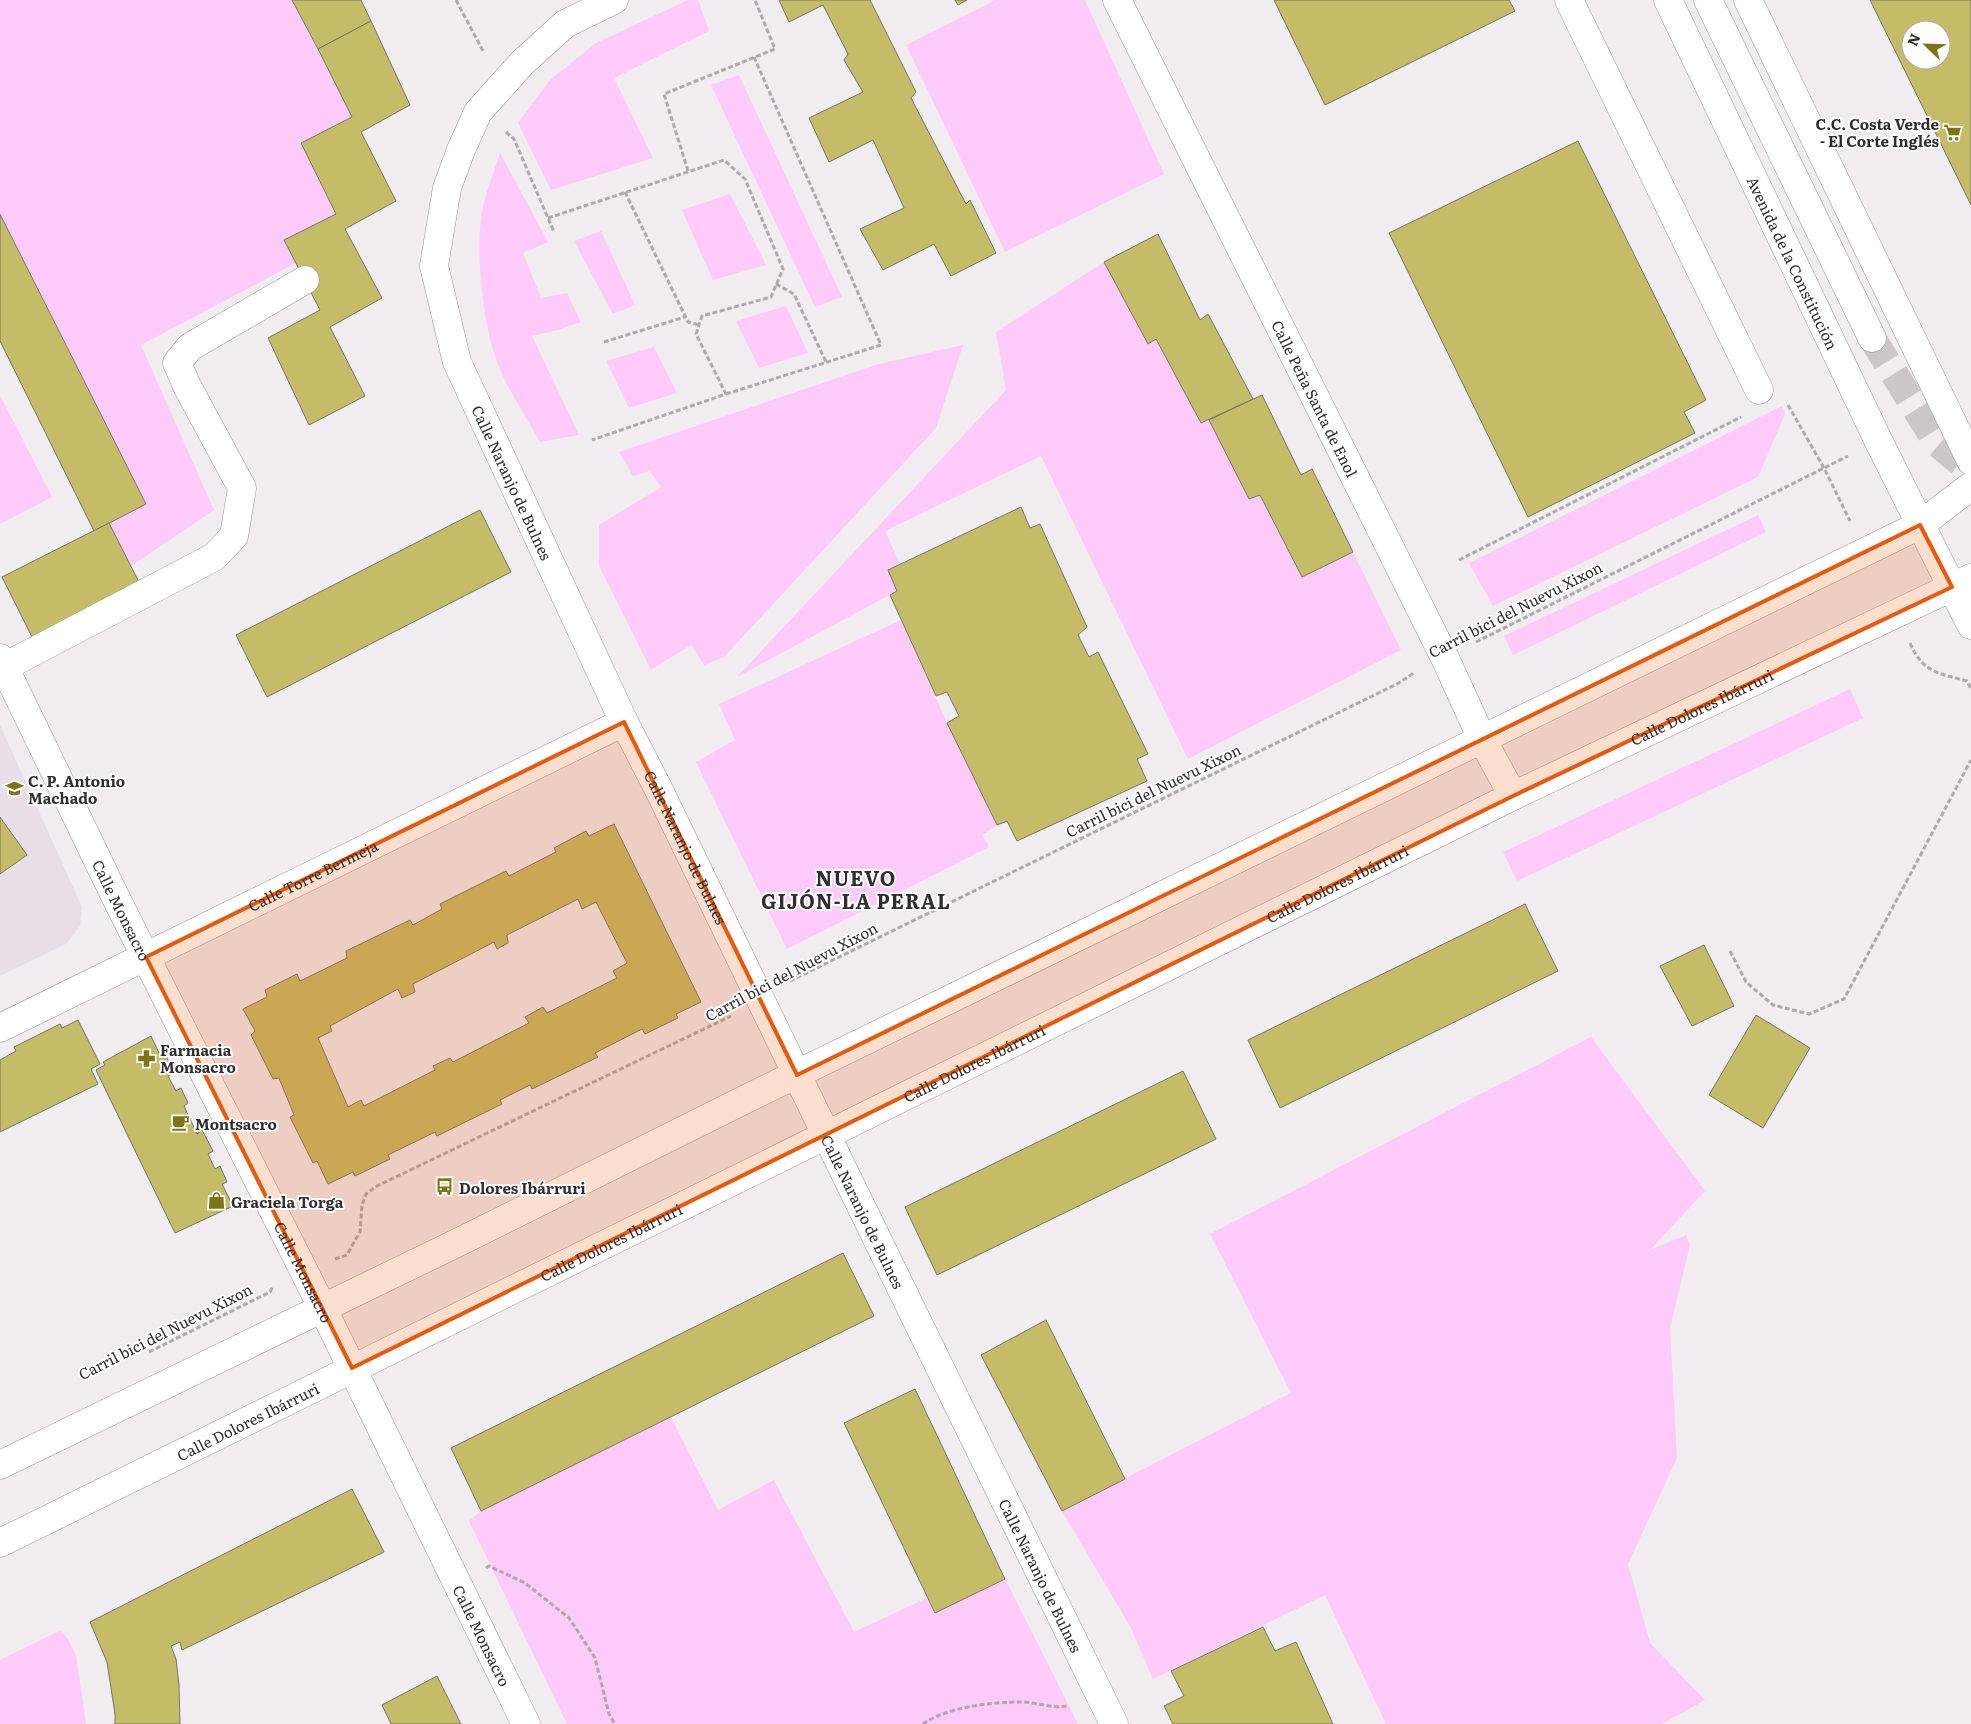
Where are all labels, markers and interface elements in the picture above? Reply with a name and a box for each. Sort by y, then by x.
north arrow [1901,20,1951,70]
text: N [1902,30,1925,49]
place label: C.C. Costa Verde - El Corte Inglés [1815,112,1940,152]
supermarket icon: C.C. Costa Verde - El Corte Inglés [1943,122,1963,142]
street label: Avenida de la Constitución [1742,172,1845,353]
street label: Calle Peña Santa de Enol [1267,316,1364,481]
street label: Calle Naranjo de Bulnes [467,401,559,564]
street label: Carril bici del Nuevu Xixon [1424,555,1606,663]
street label: Calle Dolores Ibárruri [1626,662,1777,750]
street label: Carril bici del Nuevu Xixon [1061,737,1245,843]
street label: Calle Naranjo de Bulnes [639,766,734,928]
place label: C. P. Antonio Machado [28,769,125,809]
school or university icon: C. P. Antonio Machado [4,779,24,799]
street label: Calle Torre Bermeja [244,833,382,916]
street label: Calle Dolores Ibárruri [1262,838,1412,928]
street label: Calle Monsacro [87,855,157,965]
district label: NUEVO GIJÓN-LA PERAL [761,862,951,915]
street label: Carril bici del Nuevu Xixon [701,916,881,1026]
street label: Calle Dolores Ibárruri [899,1017,1049,1107]
place label: Farmacia Monsacro [160,1038,236,1078]
pharmacy icon: Farmacia Monsacro [136,1048,156,1068]
place label: Montsacro [195,1112,277,1135]
cafe icon: Montsacro [171,1113,191,1133]
street label: Calle Naranjo de Bulnes [816,1130,911,1292]
place label: Dolores Ibárruri [459,1176,586,1199]
bus stop icon: Dolores Ibárruri [435,1177,455,1197]
place label: Graciela Torga [231,1190,344,1213]
shop icon: Graciela Torga [207,1191,227,1211]
street label: Calle Dolores Ibárruri [536,1197,686,1286]
street label: Calle Monsacro [269,1217,339,1326]
street label: Carril bici del Nuevu Xixon [74,1277,256,1385]
street label: Calle Dolores Ibárruri [172,1376,323,1466]
street label: Calle Naranjo de Bulnes [994,1494,1089,1656]
street label: Calle Monsacro [448,1581,517,1690]

